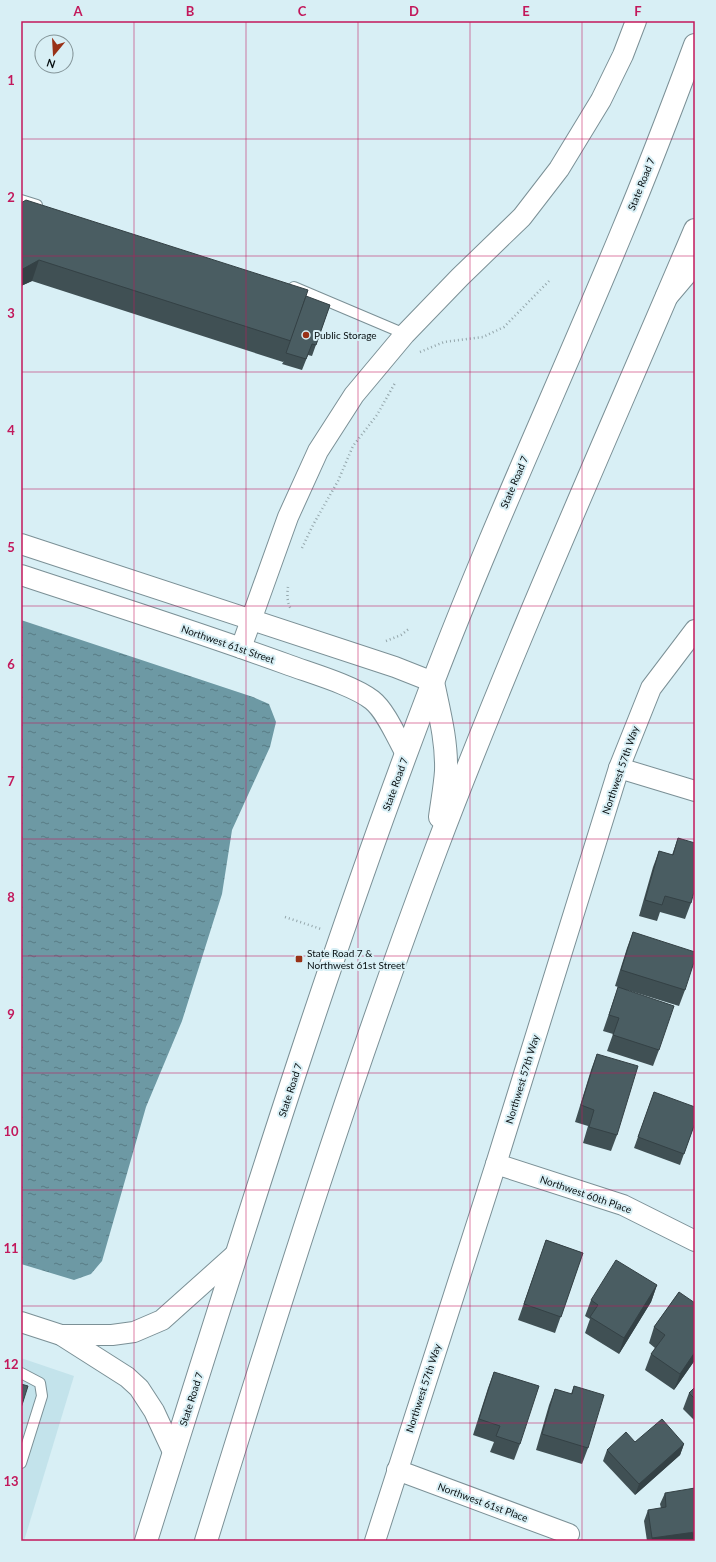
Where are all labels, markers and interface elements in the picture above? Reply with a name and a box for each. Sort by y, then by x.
text: A [72,3,83,19]
text: B [186,3,195,19]
text: C [298,3,307,19]
text: D [409,3,419,19]
text: E [522,3,530,19]
text: F [634,3,642,19]
north arrow [34,34,74,74]
text: N [45,56,57,71]
text: 1 [7,72,15,88]
street label: State Road 7 [625,156,657,212]
text: 2 [7,189,15,205]
text: 3 [7,305,15,321]
place label: Public Storage [314,329,377,341]
marker: Public Storage [301,330,311,340]
text: 4 [7,422,15,438]
street label: State Road 7 [498,454,530,510]
text: 5 [7,539,15,555]
street label: Northwest 61st Street [180,622,277,666]
text: 6 [7,656,15,672]
street label: Northwest 57th Way [599,724,641,816]
street label: State Road 7 [380,756,410,812]
text: 7 [7,773,15,789]
text: 8 [7,889,15,905]
place label: State Road 7 & Northwest 61st Street [307,947,405,971]
marker: State Road 7 & Northwest 61st Street [294,954,304,964]
text: 9 [7,1006,15,1022]
street label: Northwest 57th Way [503,1032,541,1125]
street label: State Road 7 [276,1062,304,1118]
text: 10 [3,1123,19,1139]
street label: Northwest 60th Place [539,1173,633,1215]
text: 11 [3,1240,19,1256]
street label: Northwest 57th Way [403,1341,443,1434]
text: 12 [3,1356,19,1372]
street label: State Road 7 [177,1371,205,1427]
text: 13 [3,1473,19,1489]
street label: Northwest 61st Place [436,1480,530,1524]

